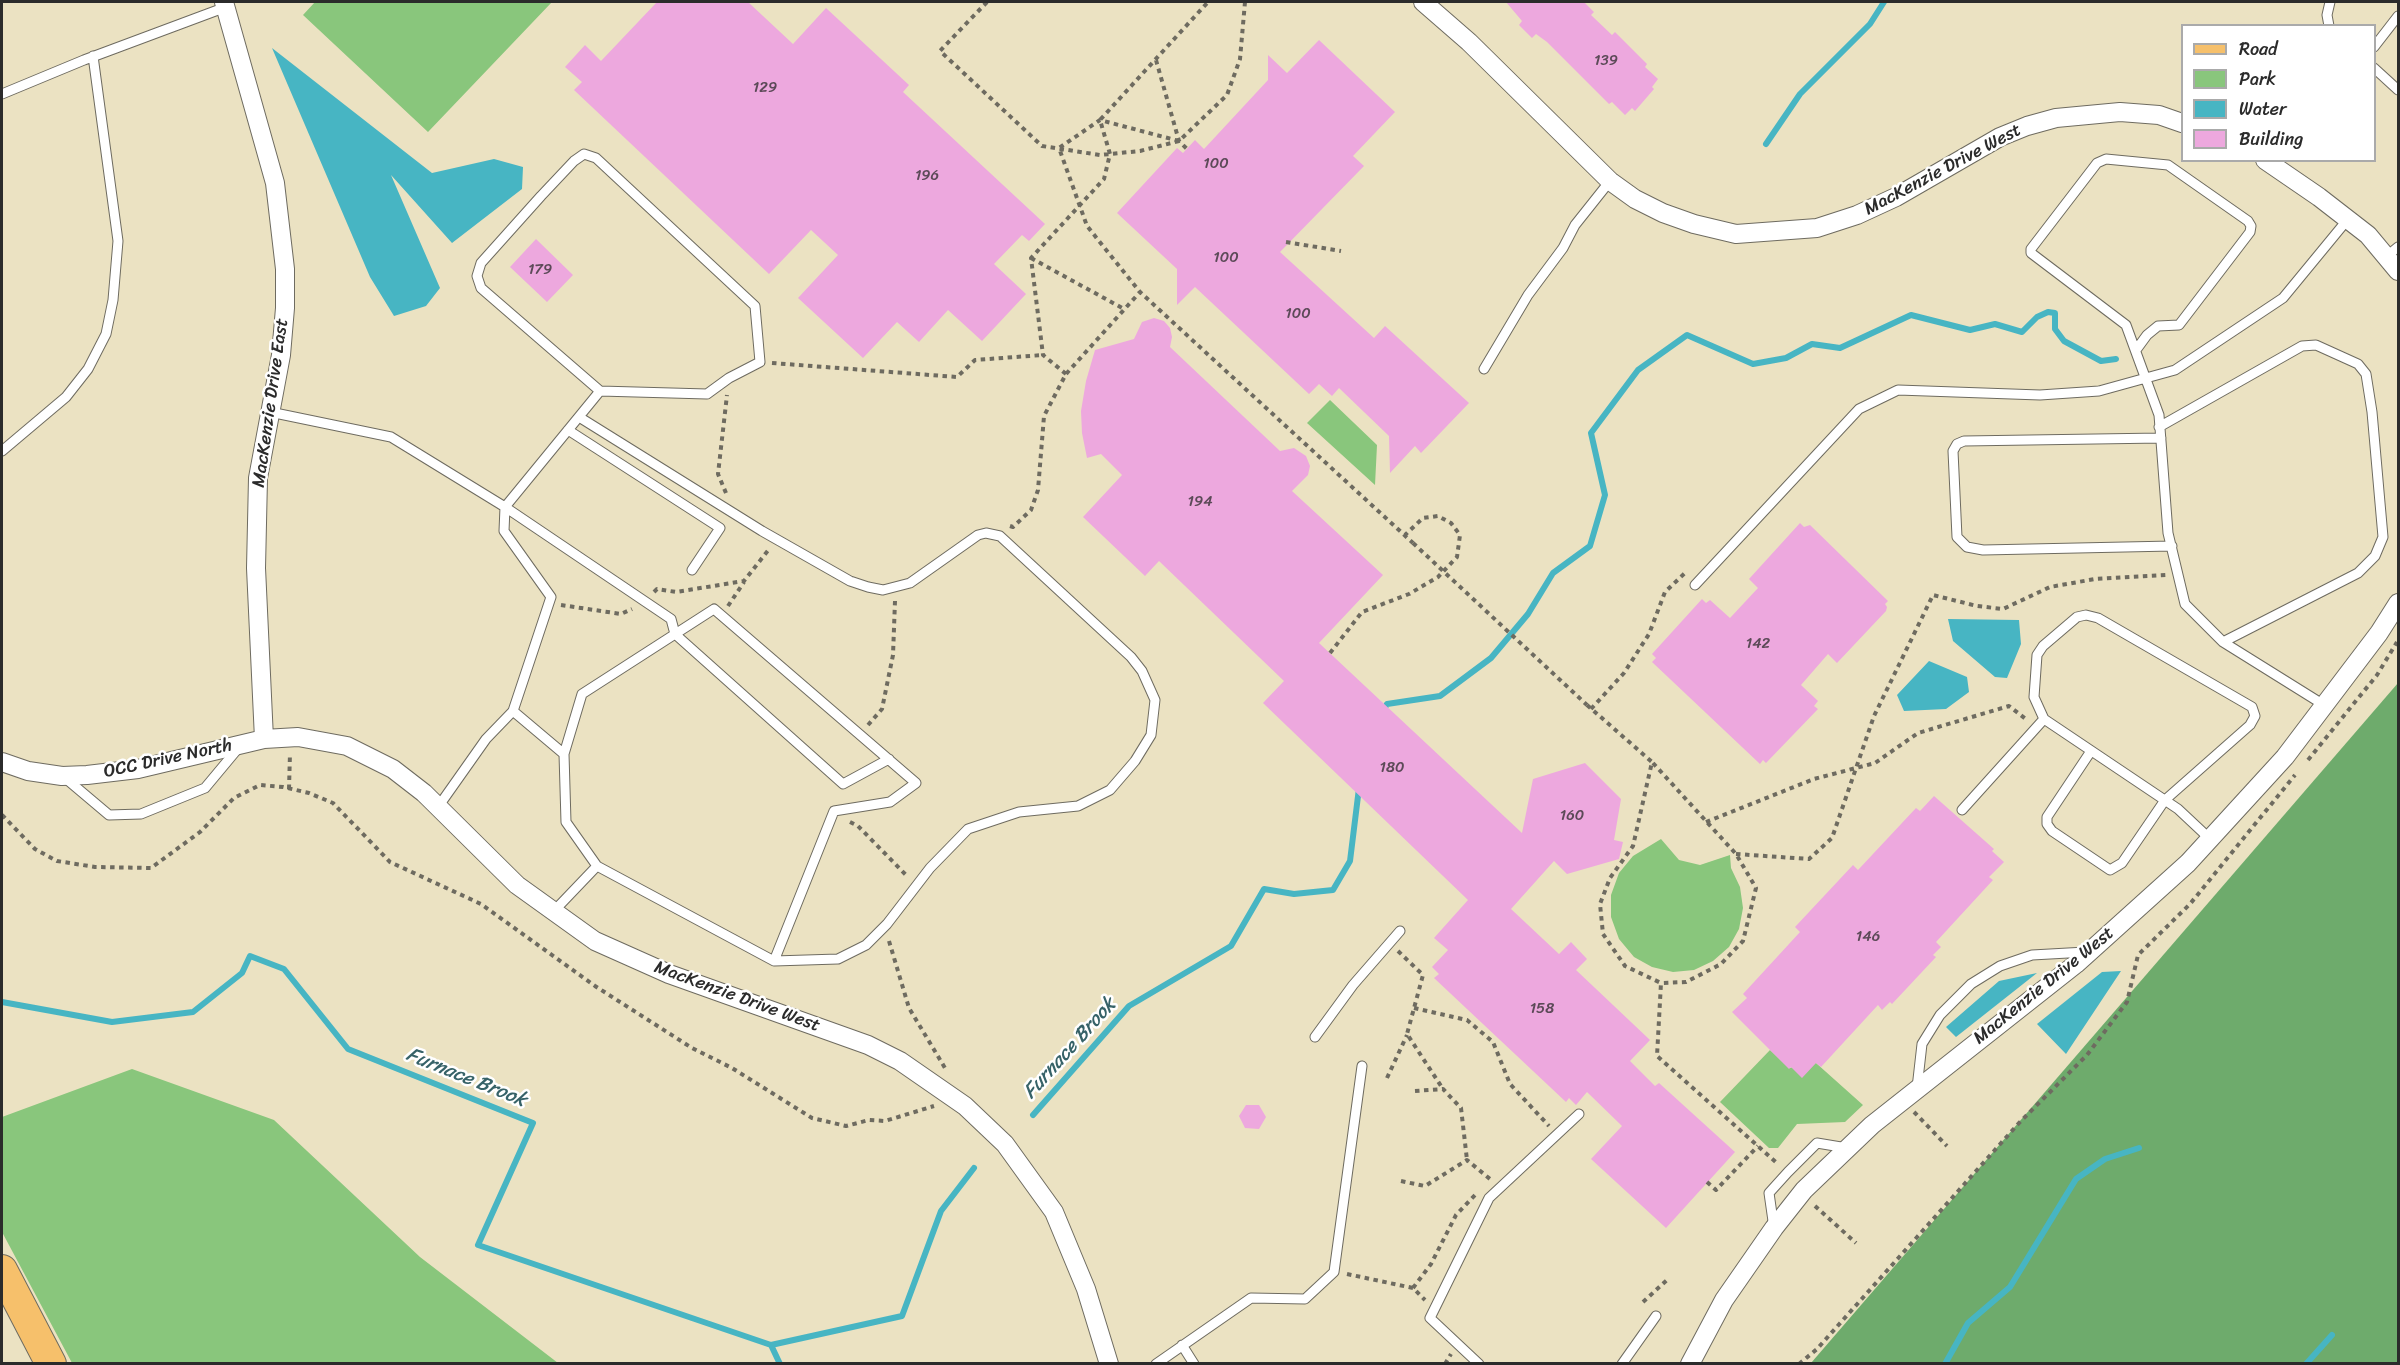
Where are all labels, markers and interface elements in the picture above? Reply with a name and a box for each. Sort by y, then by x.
legend [2181,24,2376,162]
text: Road [2239,33,2278,65]
house number: 139 [1594,52,1618,70]
text: Park [2239,63,2276,95]
house number: 129 [753,79,777,97]
text: Water [2239,93,2286,125]
street label: MacKenzie Drive West [1861,119,2025,221]
text: Building [2239,123,2303,155]
house number: 100 [1203,155,1229,173]
house number: 196 [915,167,939,185]
house number: 100 [1213,249,1239,267]
house number: 179 [528,261,552,279]
house number: 100 [1285,305,1311,323]
street label: MacKenzie Drive East [248,317,294,489]
house number: 194 [1187,493,1213,511]
house number: 142 [1746,635,1770,653]
street label: OCC Drive North [102,735,234,783]
house number: 180 [1380,759,1404,777]
house number: 160 [1560,807,1584,825]
street label: MacKenzie Drive West [1969,923,2119,1049]
house number: 146 [1856,928,1880,946]
street label: MacKenzie Drive West [651,957,823,1037]
water label: Furnace Brook [1019,994,1121,1104]
house number: 158 [1530,1000,1554,1018]
water label: Furnace Brook [403,1043,529,1113]

